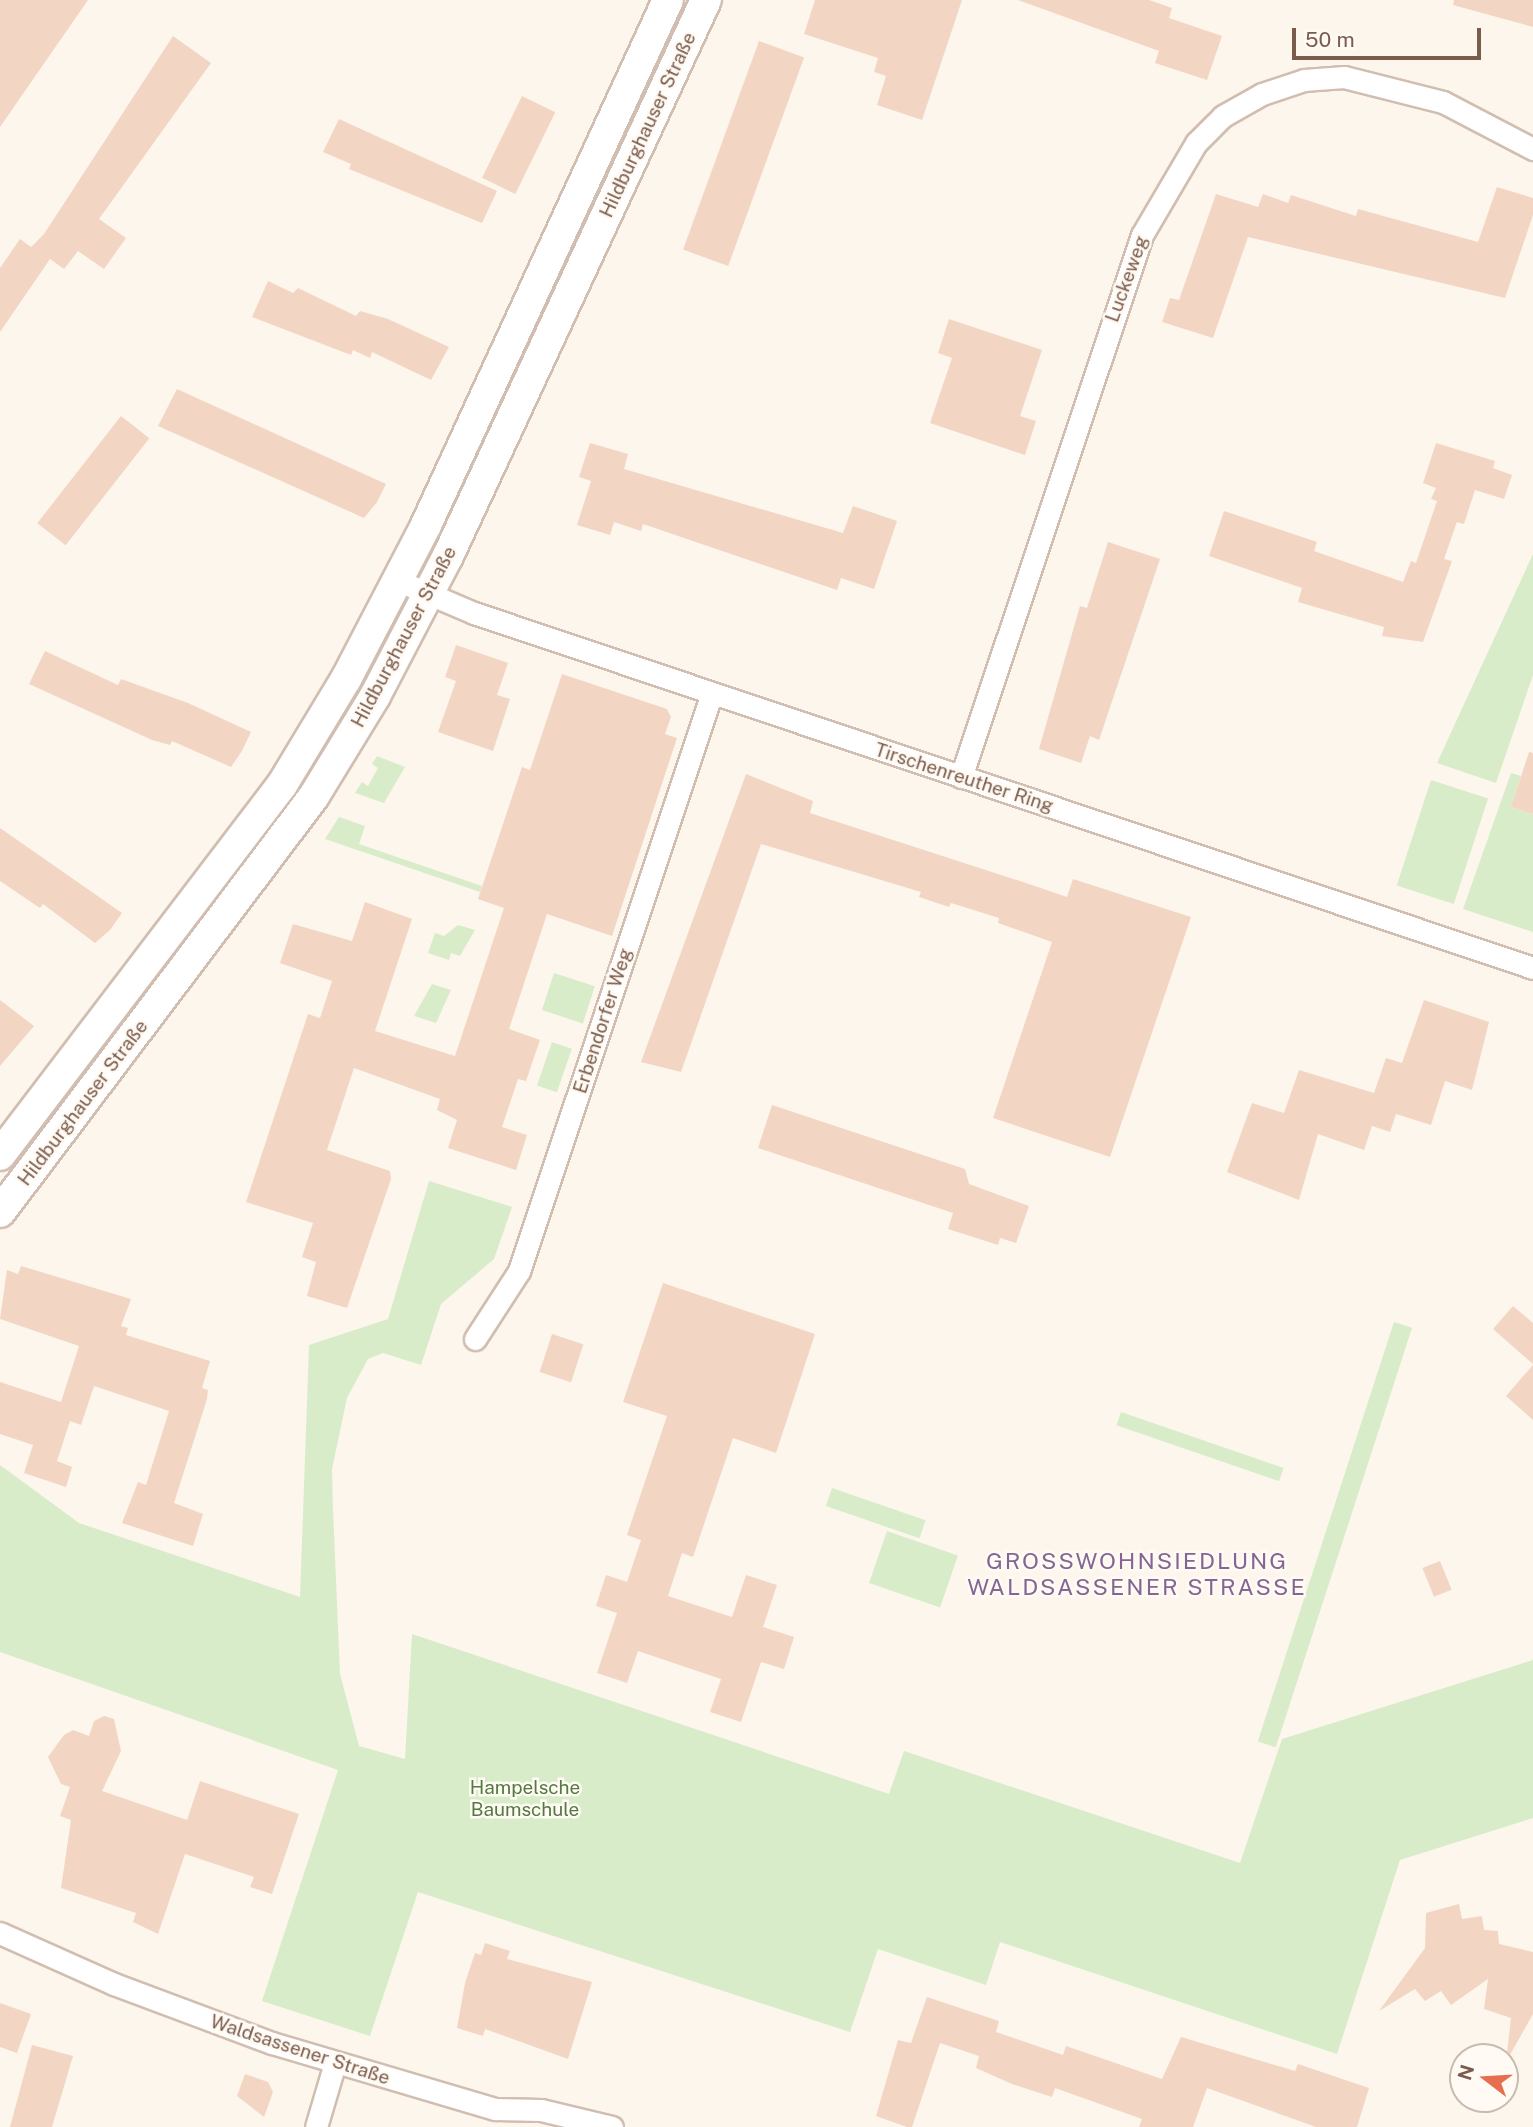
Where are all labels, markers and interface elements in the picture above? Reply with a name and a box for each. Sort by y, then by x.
scale bar [1295,14,1484,58]
text: 50 m [1305,27,1355,52]
street label: Hildburghauser Straße [595,29,701,221]
street label: Luckeweg [1101,233,1153,325]
street label: Hildburghauser Straße [347,543,461,731]
street label: Tirschenreuther Ring [872,738,1056,818]
street label: Erbendorfer Weg [569,945,637,1097]
street label: Hildburghauser Straße [13,1016,153,1190]
district label: GROSSWOHNSIEDLUNG WALDSASSENER STRASSE [970,1547,1304,1601]
park label: Hampelsche Baumschule [470,1777,580,1821]
street label: Waldsassener Straße [207,2010,393,2090]
north arrow [1449,2043,1519,2113]
text: N [1453,2062,1479,2083]

